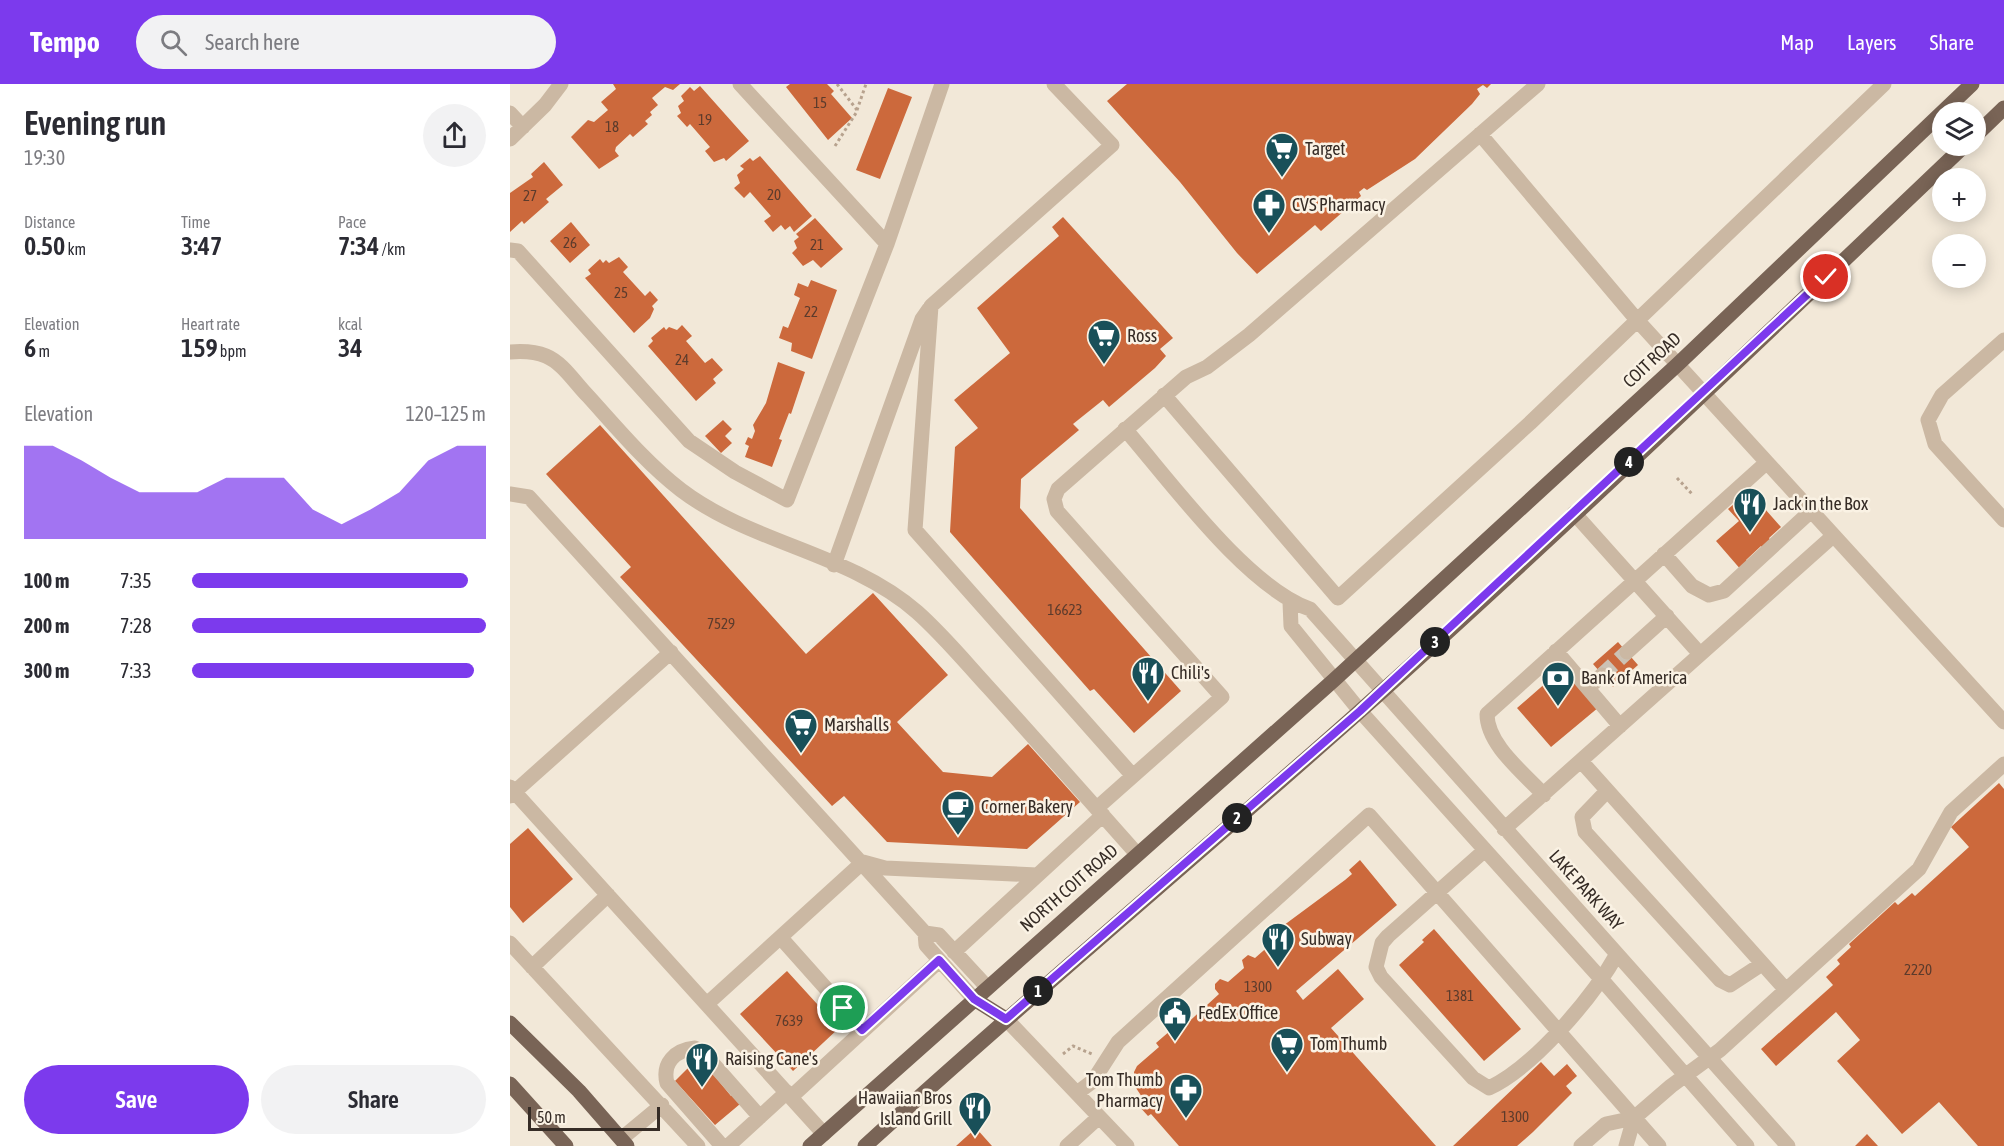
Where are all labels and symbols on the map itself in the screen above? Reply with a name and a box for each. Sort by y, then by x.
house number: 15 [813,94,827,111]
house number: 19 [698,111,712,128]
house number: 18 [605,118,619,135]
supermarket icon: Target [1264,131,1300,178]
place label: Target [1305,138,1346,159]
house number: 20 [767,186,781,203]
house number: 27 [523,187,537,204]
pharmacy icon: CVS Pharmacy [1251,187,1287,234]
place label: CVS Pharmacy [1292,194,1386,215]
house number: 26 [563,234,577,251]
house number: 21 [810,236,824,253]
pin [1800,251,1851,302]
house number: 25 [614,284,628,301]
house number: 22 [804,303,818,320]
supermarket icon: Ross [1086,318,1122,365]
place label: Ross [1127,325,1157,346]
street label: COIT ROAD [1618,328,1685,392]
house number: 24 [675,351,689,368]
pin: 4 [1614,447,1644,477]
restaurant icon: Jack in the Box [1732,486,1768,533]
place label: Jack in the Box [1773,493,1868,514]
house number: 16623 [1047,601,1083,618]
house number: 7529 [707,615,735,632]
pin: 3 [1420,627,1450,657]
restaurant icon: Chili's [1130,655,1166,702]
bank icon: Bank of America [1540,660,1576,707]
place label: Chili's [1171,662,1210,683]
place label: Bank of America [1581,667,1687,688]
supermarket icon: Marshalls [783,707,819,754]
place label: Marshalls [824,714,889,735]
cafe icon: Corner Bakery [940,789,976,836]
place label: Corner Bakery [981,796,1073,817]
pin: 2 [1222,803,1252,833]
street label: NORTH COIT ROAD [1016,840,1122,936]
street label: LAKE PARK WAY [1545,845,1628,934]
restaurant icon: Subway [1260,921,1296,968]
place label: Subway [1301,928,1352,949]
house number: 2220 [1904,961,1932,978]
pin: 1 [1023,976,1053,1006]
house number: 1300 [1244,978,1272,995]
pin [817,982,868,1033]
house number: 1381 [1446,987,1474,1004]
public building icon: FedEx Office [1157,995,1193,1042]
place label: FedEx Office [1198,1002,1278,1023]
house number: 7639 [775,1012,803,1029]
supermarket icon: Tom Thumb [1269,1026,1305,1073]
place label: Tom Thumb [1310,1033,1387,1054]
restaurant icon: Raising Cane's [684,1041,720,1088]
place label: Raising Cane's [725,1048,818,1069]
place label: Tom Thumb Pharmacy [1086,1069,1163,1111]
pharmacy icon: Tom Thumb Pharmacy [1168,1072,1204,1119]
place label: Hawaiian Bros Island Grill [858,1087,952,1129]
restaurant icon: Hawaiian Bros Island Grill [957,1090,993,1137]
scale bar [528,1104,660,1132]
house number: 1300 [1501,1108,1529,1125]

